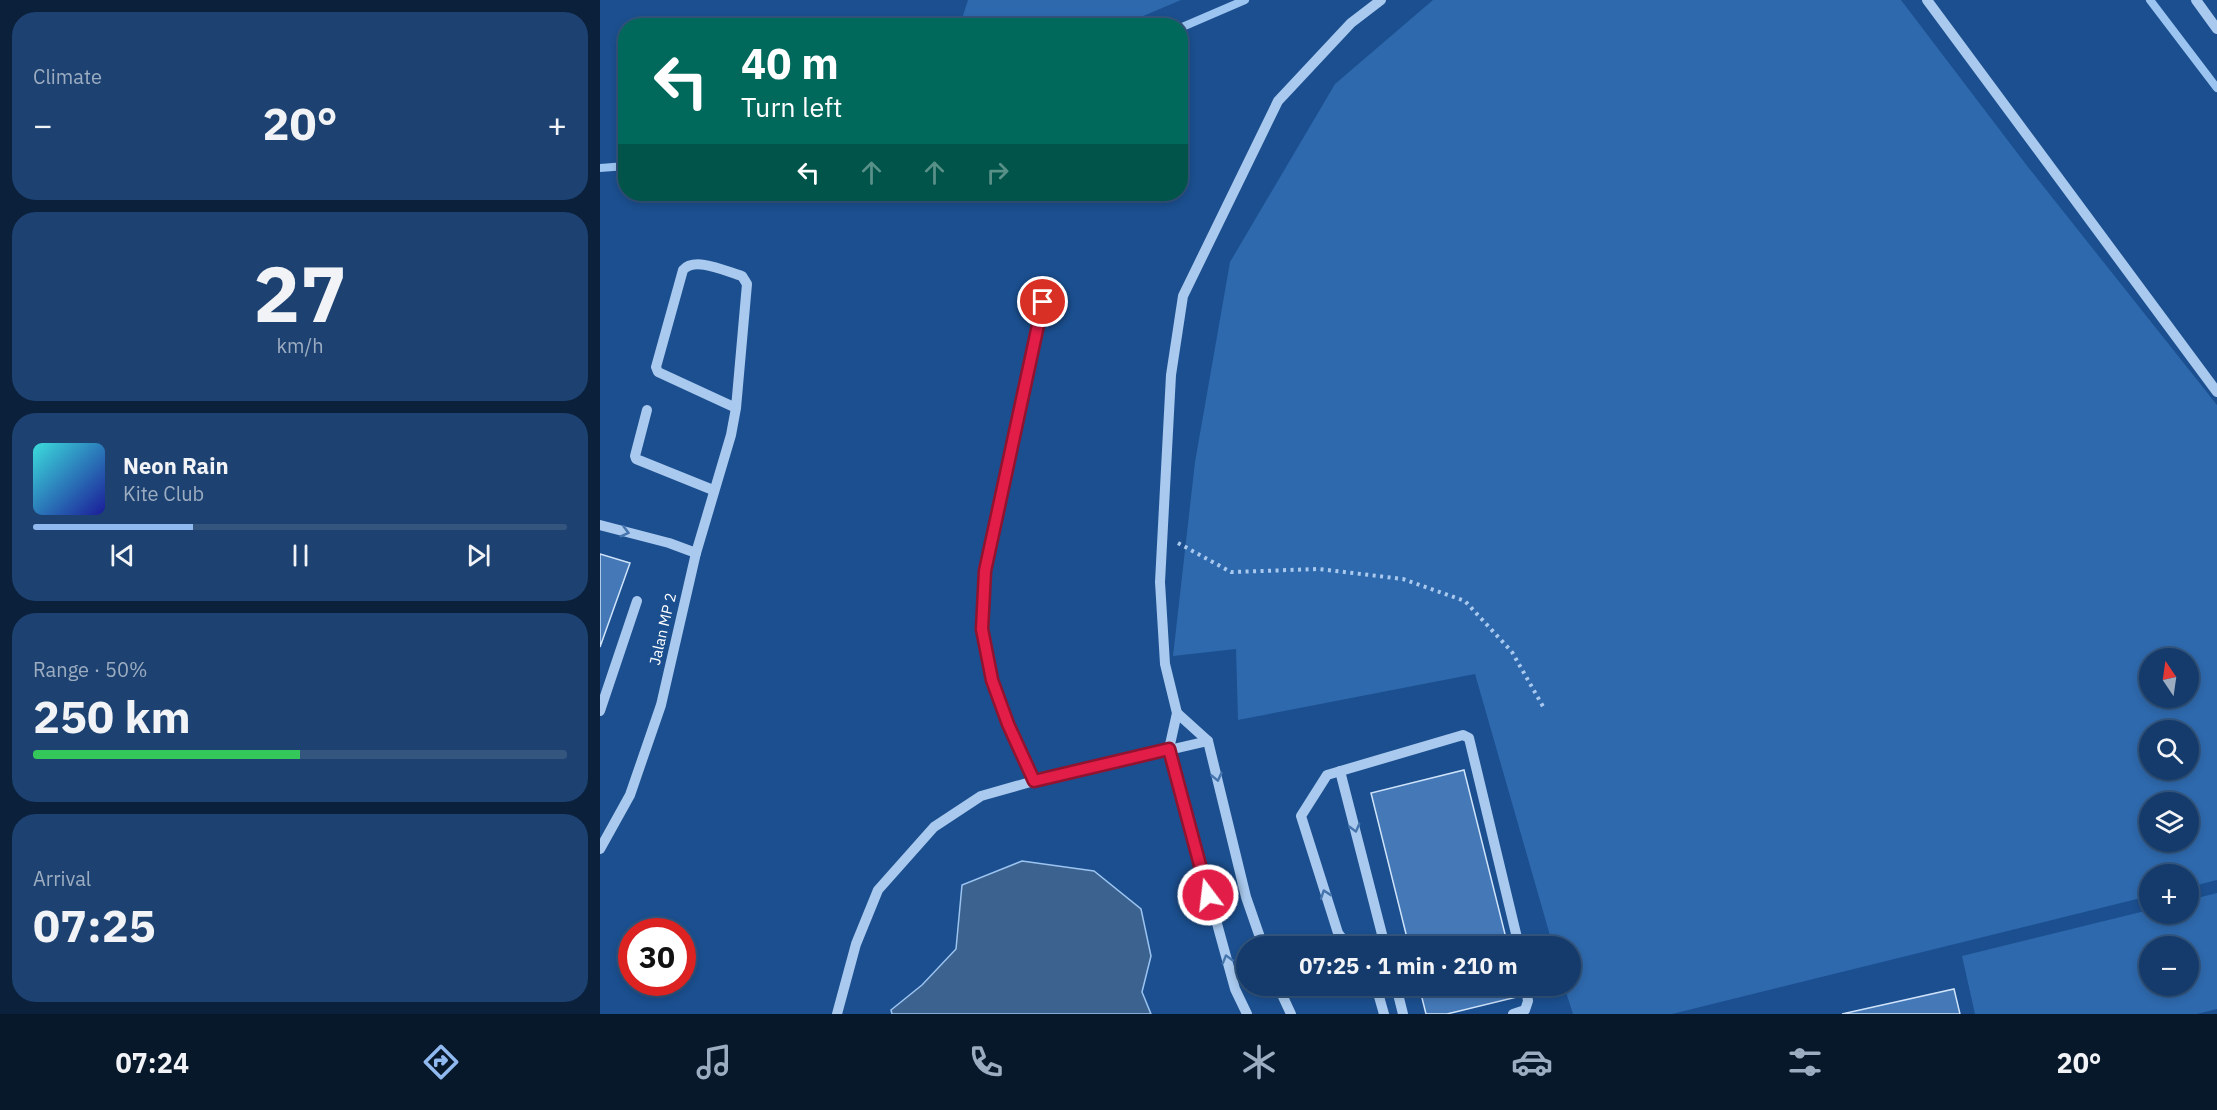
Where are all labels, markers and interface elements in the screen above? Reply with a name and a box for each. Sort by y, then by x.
text: 40 m [741,36,839,91]
icon: left [642,42,720,120]
text: Climate [33,63,102,90]
text: Turn left [741,89,842,124]
text: 20° [262,94,338,152]
text: − [33,103,53,146]
text: + [547,103,567,146]
icon: left [792,156,825,189]
icon: ahead [855,156,888,189]
icon: ahead [918,156,951,189]
icon: right [981,156,1014,189]
text: 27 [253,242,347,343]
pin [1017,276,1068,327]
icon: arrive [1026,285,1059,318]
text: km/h [276,332,324,359]
text: Neon Rain [123,451,229,480]
text: Kite Club [123,480,204,507]
one-way arrow [619,525,630,537]
icon: previous [106,539,139,572]
icon: pause [284,539,317,572]
icon: next [462,539,495,572]
street label: Jalan MP 2 [645,591,680,667]
north arrow [2139,648,2199,708]
map controls [2139,648,2199,996]
text: Range · 50% [33,656,148,683]
text: 250 km [33,687,191,745]
button: search [2139,720,2199,780]
one-way arrow [1210,772,1223,782]
button: layers [2139,792,2199,852]
one-way arrow [1347,823,1360,833]
position arrow [1176,863,1240,927]
button: + [2139,864,2199,924]
text: Arrival [33,865,91,892]
one-way arrow [1319,889,1332,900]
text: 07:25 [33,896,156,954]
speed limit sign: 30 [618,918,696,996]
button: − [2139,936,2199,996]
text: 07:25 · 1 min · 210 m [1299,951,1518,980]
one-way arrow [1222,955,1234,965]
icon: directions [420,1041,462,1083]
icon: music [693,1041,735,1083]
icon: phone [965,1041,1007,1083]
icon: climate [1238,1041,1280,1083]
icon: car [1511,1041,1553,1083]
icon: filters [1784,1041,1826,1083]
text: 07:24 [115,1045,189,1080]
text: 20° [2056,1045,2102,1080]

